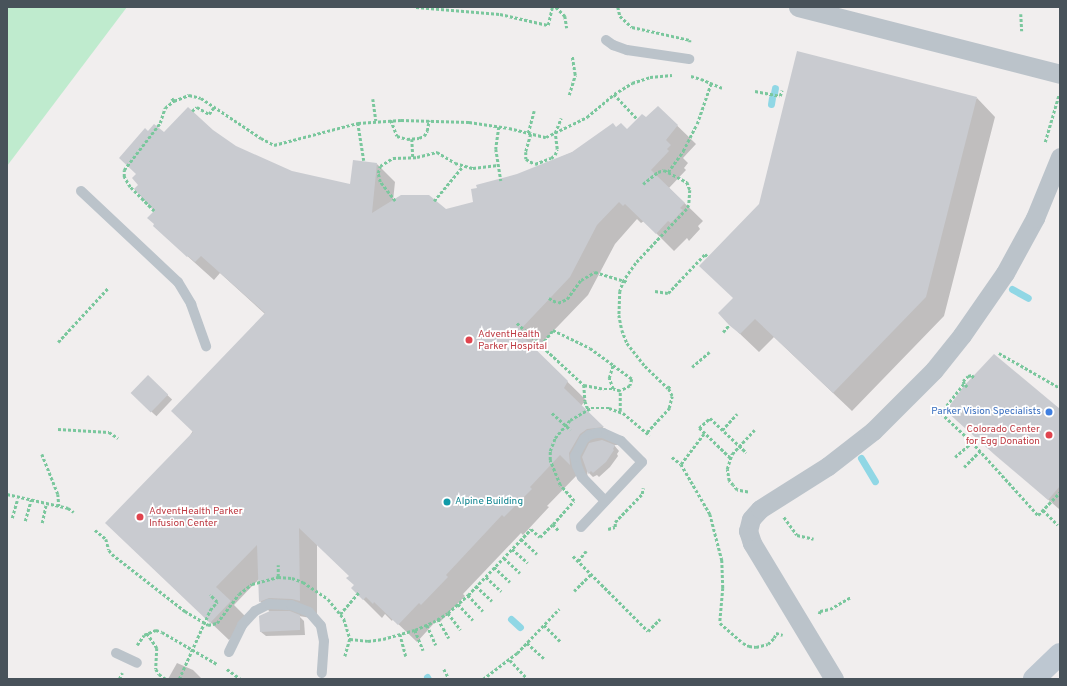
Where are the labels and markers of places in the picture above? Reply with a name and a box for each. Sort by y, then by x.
place label: AdventHealth Parker Hospital [478,328,547,352]
marker: AdventHealth Parker Hospital [463,334,475,346]
place label: Parker Vision Specialists [931,406,1041,418]
marker: Parker Vision Specialists [1044,407,1054,417]
place label: Colorado Center for Egg Donation [966,423,1040,446]
marker: Colorado Center for Egg Donation [1043,429,1055,441]
place label: Alpine Building [455,496,523,508]
marker: Alpine Building [442,497,452,507]
place label: AdventHealth Parker Infusion Center [149,505,243,528]
marker: AdventHealth Parker Infusion Center [134,511,146,523]

